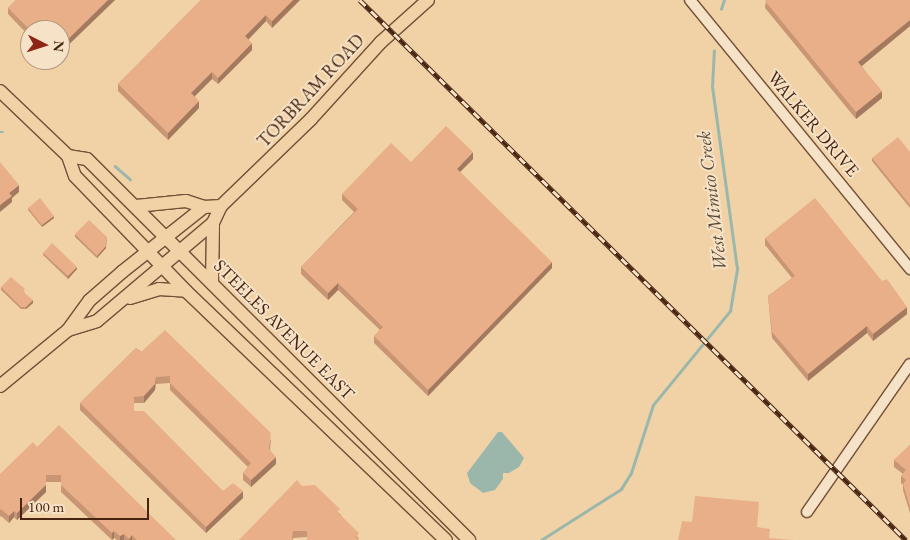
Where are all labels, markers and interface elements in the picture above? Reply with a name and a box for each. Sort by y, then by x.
north arrow [20,20,70,70]
street label: TORBRAM ROAD [253,30,369,152]
text: N [49,40,68,53]
street label: WALKER DRIVE [763,67,863,181]
water label: West Mimico Creek [692,130,732,272]
street label: STEELES AVENUE EAST [209,255,359,405]
scale bar [22,488,151,520]
text: 100 m [28,497,64,516]

